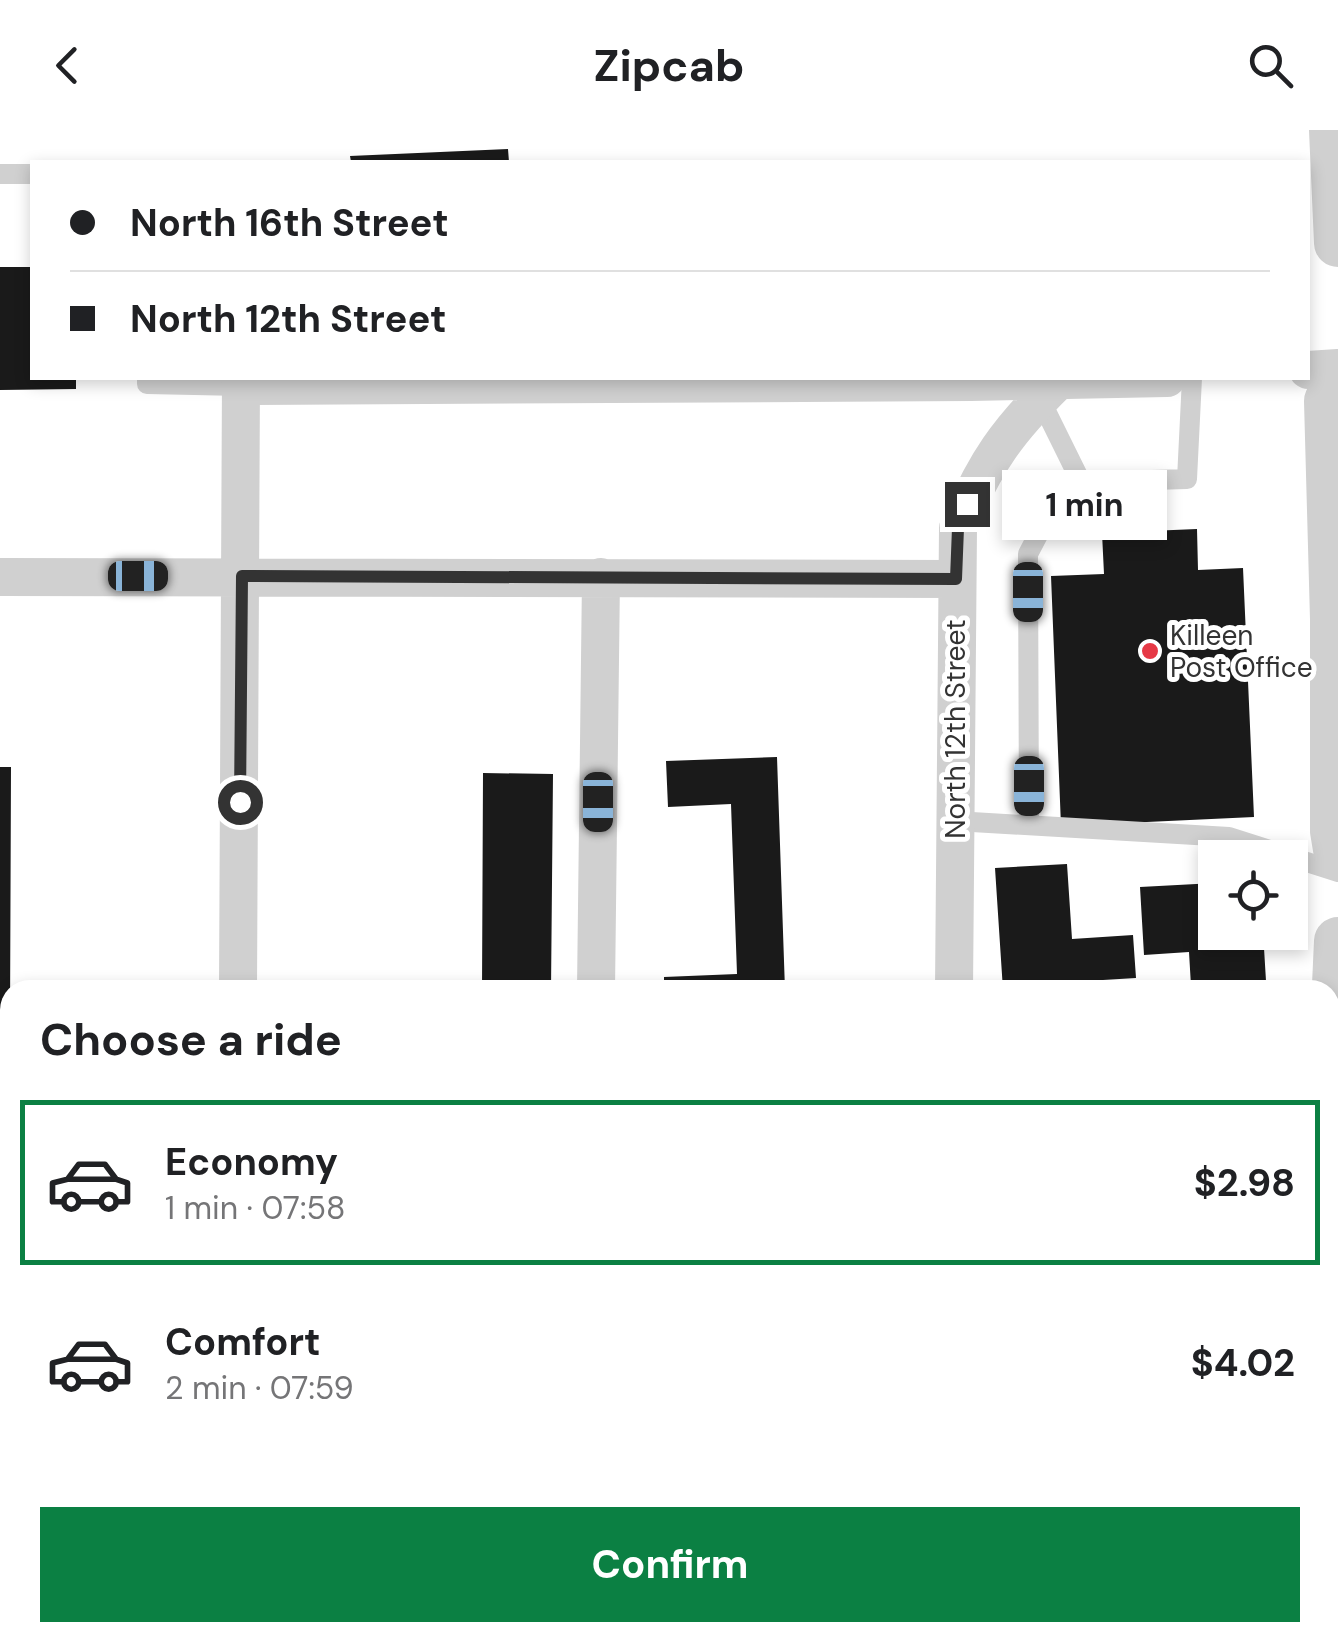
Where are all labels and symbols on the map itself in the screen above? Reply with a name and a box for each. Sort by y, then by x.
callout: 1 min [1002,469,1167,539]
route end [945,482,990,527]
car [108,561,168,591]
car [1013,562,1043,622]
place label: Killeen Post Office [1170,617,1313,686]
street label: North 12th Street [937,619,974,839]
marker: Killeen Post Office [1139,640,1161,662]
car [1014,756,1044,816]
car [583,772,613,832]
route start [218,780,263,825]

